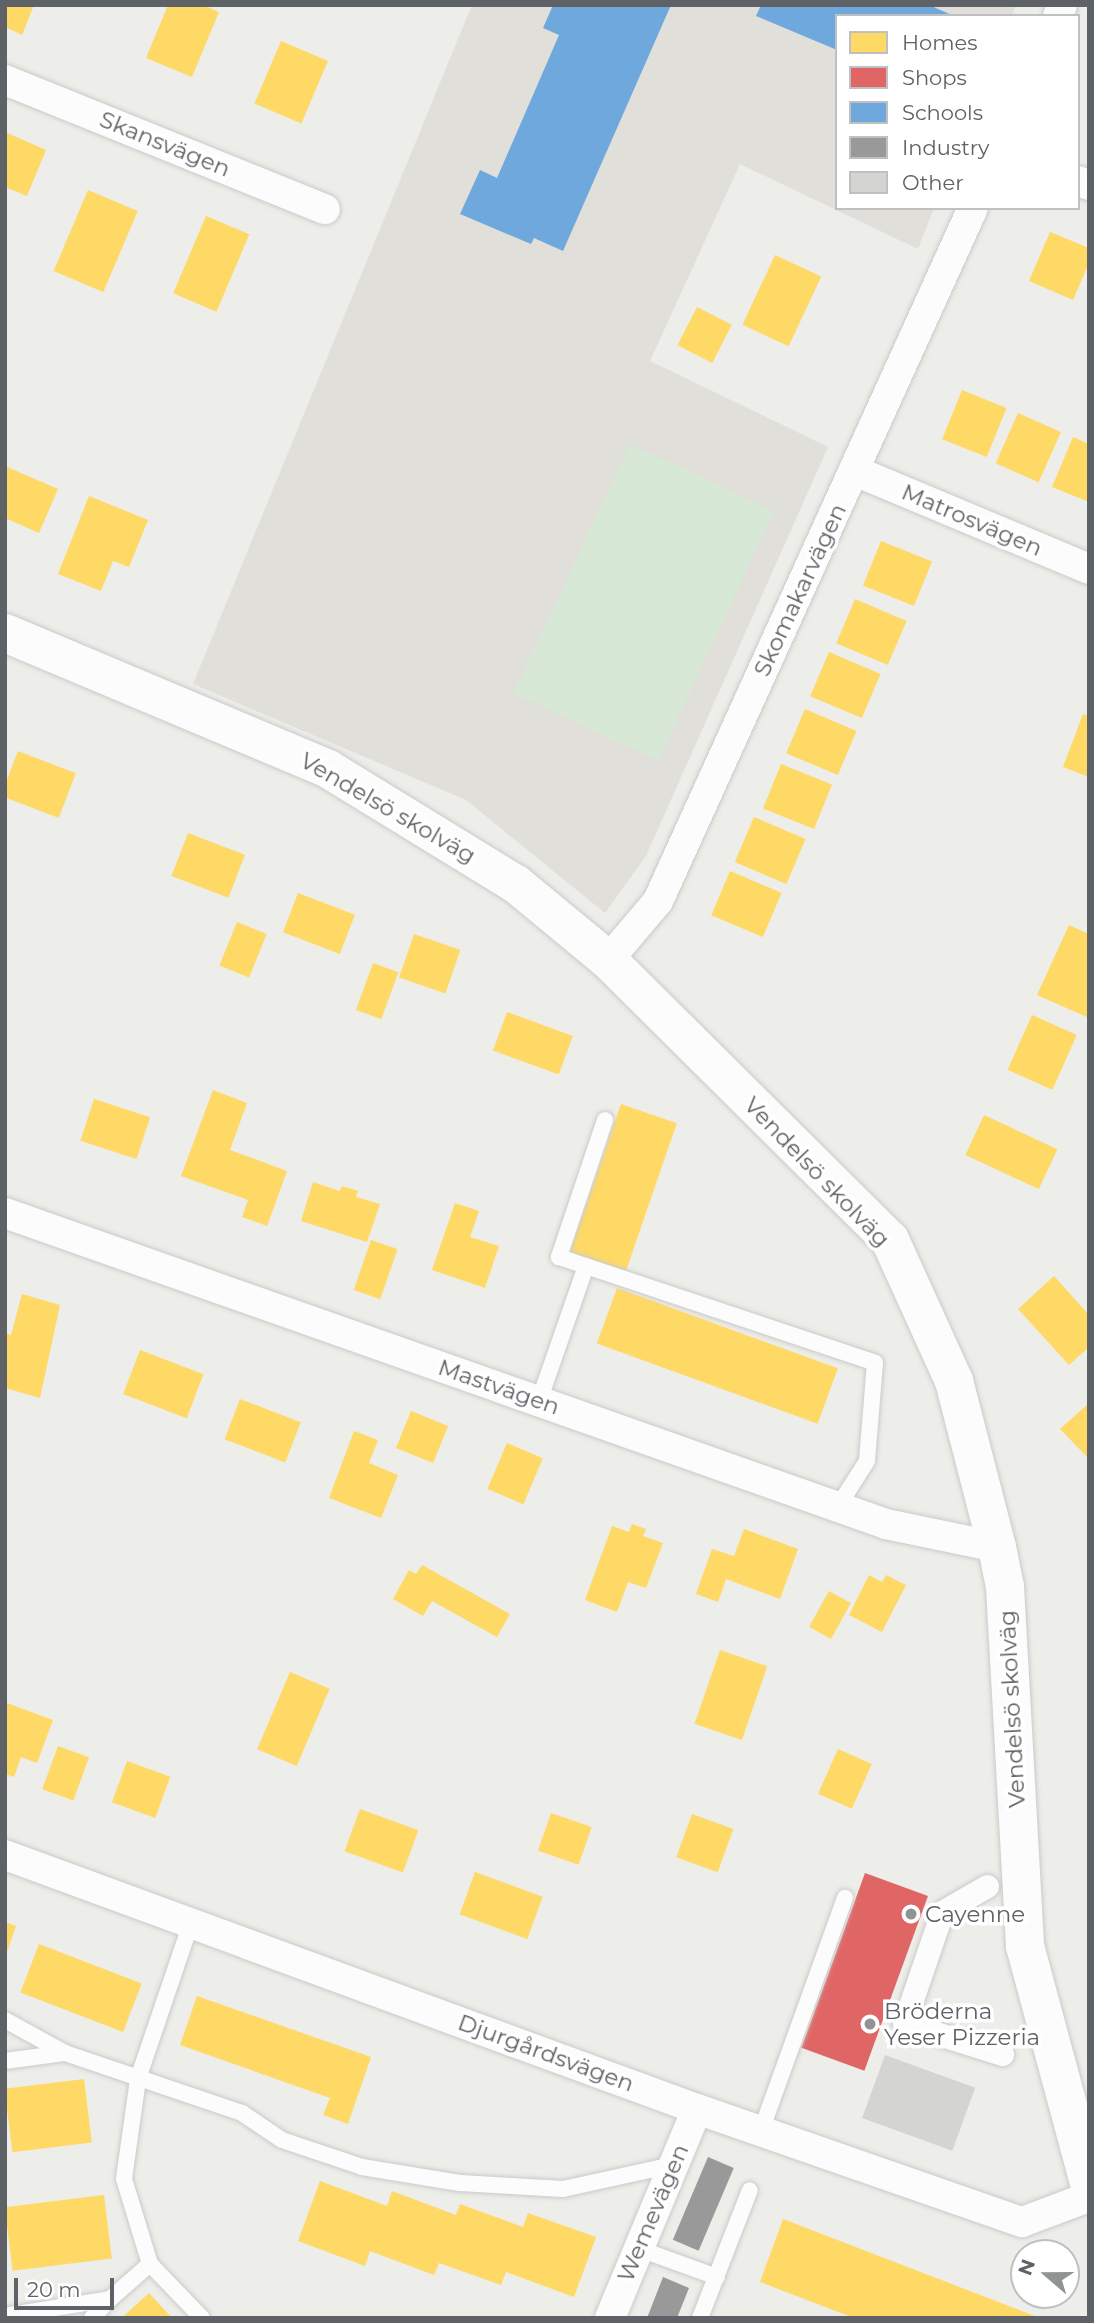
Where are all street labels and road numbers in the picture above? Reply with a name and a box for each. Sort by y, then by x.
street label: Skansvägen [96,105,234,183]
street label: Matrosvägen [898,478,1046,562]
street label: Skomakarvägen [748,499,852,681]
street label: Vendelsö skolväg [295,747,481,869]
street label: Vendelsö skolväg [738,1091,896,1253]
street label: Mastvägen [435,1353,563,1421]
street label: Vendelsö skolväg [993,1609,1031,1809]
street label: Djurgårdsvägen [454,2008,638,2098]
street label: Wemevägen [612,2140,694,2286]

